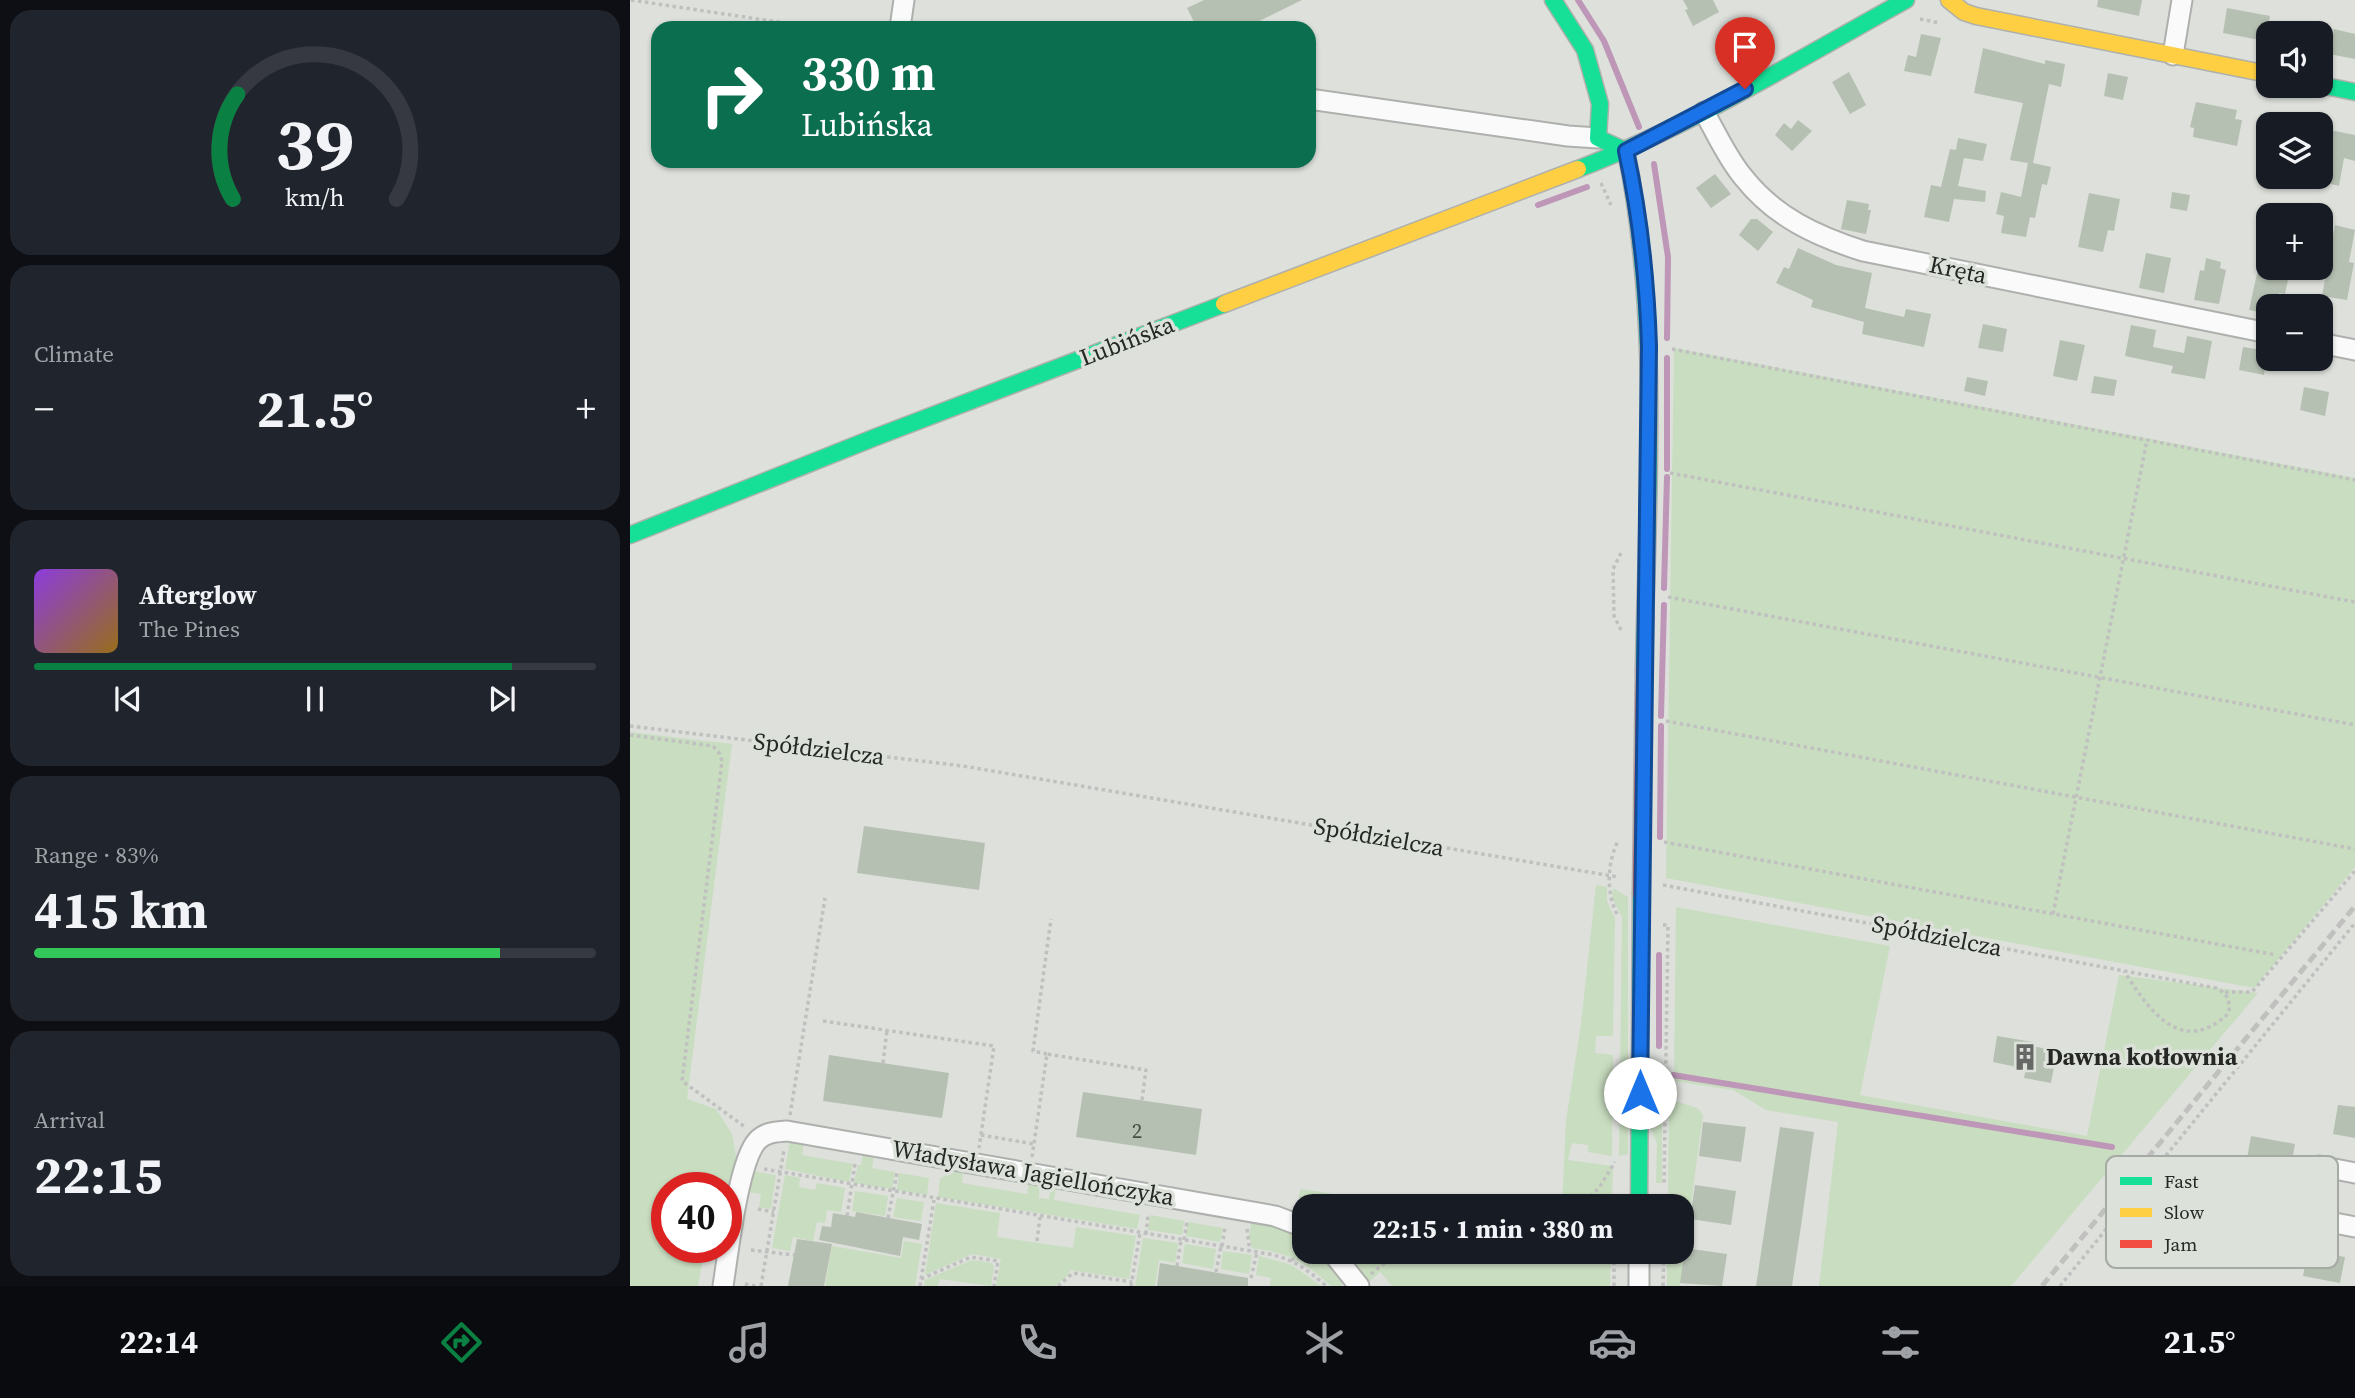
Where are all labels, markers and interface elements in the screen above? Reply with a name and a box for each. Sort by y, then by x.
pin [1715,17,1775,89]
map controls [2256,21,2333,371]
button: sound [2256,21,2333,98]
icon: arrive [1726,28,1764,66]
text: 330 m [801,39,936,106]
icon: right [686,49,777,140]
text: 39 [276,94,354,193]
text: Lubińska [801,103,933,147]
button: layers [2256,112,2333,189]
text: km/h [285,179,345,213]
button: + [2256,203,2333,280]
street label: Kręta [1926,247,1991,292]
button: − [2256,294,2333,371]
street label: Lubińska [1075,307,1180,374]
text: Climate [34,338,114,370]
text: 21.5° [256,373,374,444]
text: − [34,383,54,435]
text: + [576,383,596,435]
text: Afterglow [139,577,257,613]
text: The Pines [139,613,240,645]
icon: previous [109,680,147,718]
icon: pause [296,680,334,718]
icon: next [483,680,521,718]
street label: Spółdzielcza [752,724,887,773]
street label: Spółdzielcza [1311,809,1448,864]
text: Range · 83% [34,839,159,871]
text: 415 km [34,874,208,945]
street label: Spółdzielcza [1869,907,2006,964]
place label: Dawna kotłownia [2046,1040,2238,1073]
building icon: Dawna kotłownia [2010,1042,2040,1072]
position arrow [1603,1056,1677,1130]
text: Arrival [34,1104,105,1136]
house number: 2 [1132,1116,1142,1145]
street label: Władysława Jagiellończyka [889,1131,1178,1214]
text: 22:15 [34,1139,162,1210]
legend [2106,1156,2338,1268]
text: Fast [2164,1168,2199,1194]
speed limit sign: 40 [651,1172,742,1263]
text: Slow [2164,1199,2205,1225]
text: 22:15 · 1 min · 380 m [1373,1211,1613,1247]
text: Jam [2163,1231,2197,1257]
icon: directions [437,1318,486,1367]
icon: music [725,1318,774,1367]
icon: phone [1013,1318,1062,1367]
icon: climate [1300,1318,1349,1367]
icon: car [1588,1318,1637,1367]
icon: filters [1876,1318,1925,1367]
text: 22:14 [119,1320,198,1364]
text: 21.5° [2163,1320,2236,1364]

